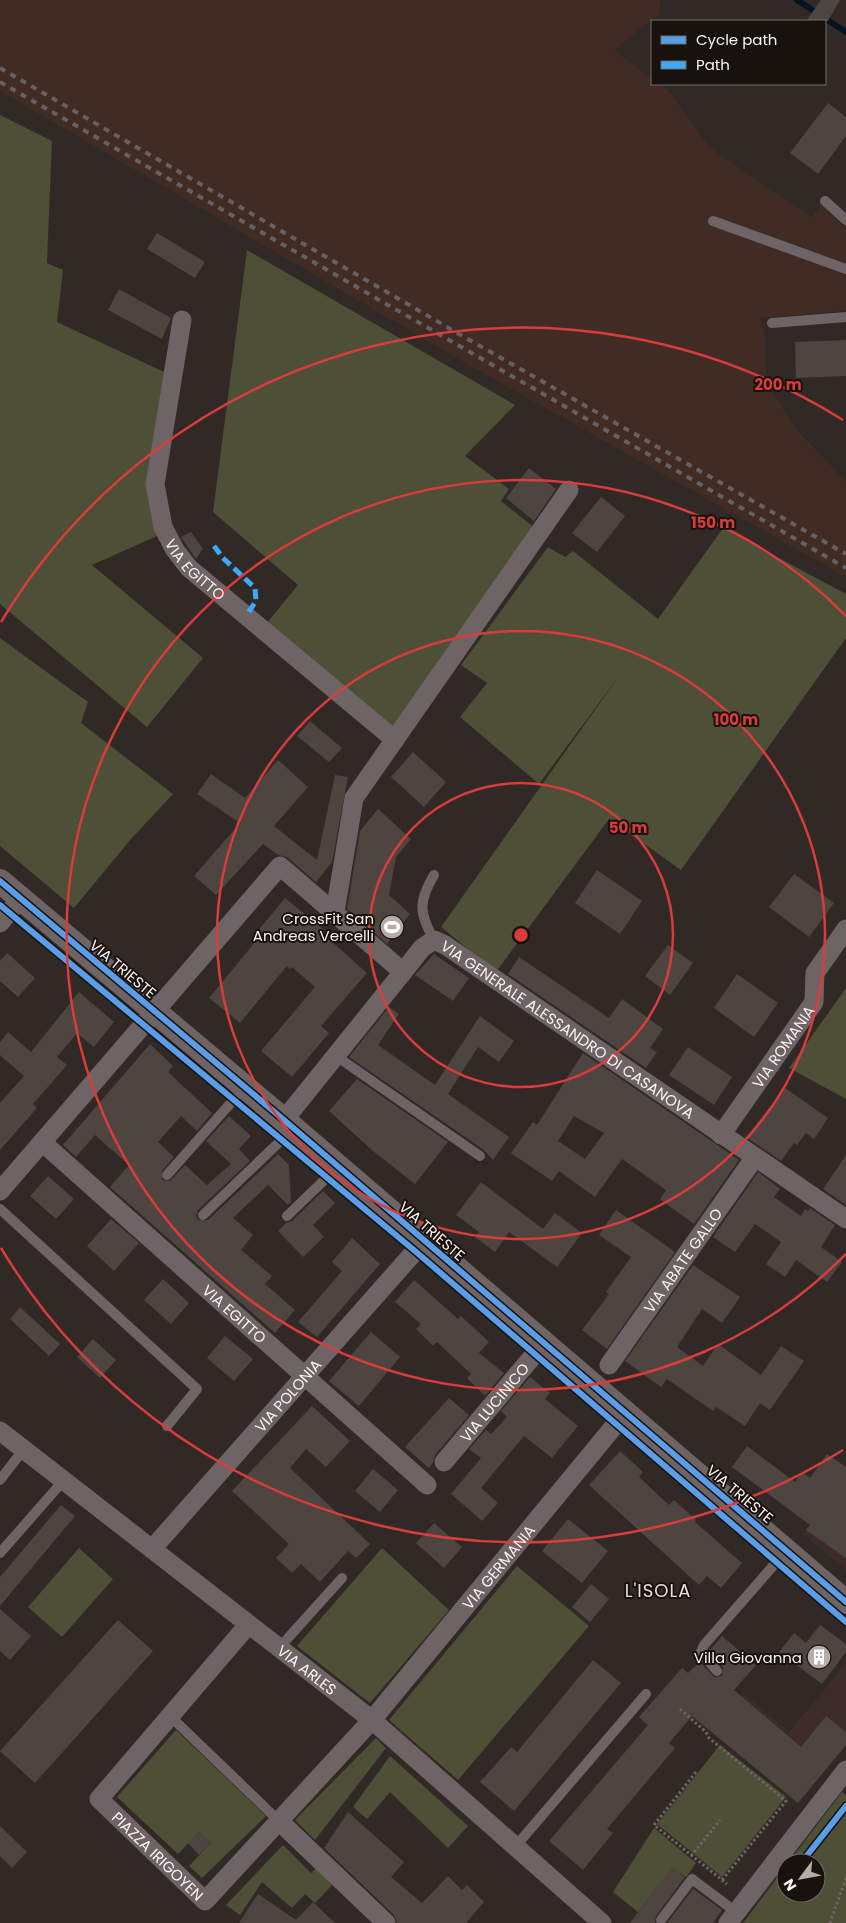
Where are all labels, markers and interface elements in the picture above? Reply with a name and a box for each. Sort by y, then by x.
legend [651,20,826,85]
text: Cycle path [696,29,777,50]
text: Path [696,54,730,75]
text: 200 m [754,374,802,395]
text: 150 m [691,512,735,533]
street label: VIA EGITTO [160,535,230,605]
text: 100 m [714,709,758,730]
text: 50 m [609,817,647,838]
place label: CrossFit San Andreas Vercelli [253,908,374,946]
sports icon: CrossFit San Andreas Vercelli [379,914,405,940]
centre of rings [512,926,530,944]
street label: VIA TRIESTE [85,935,161,1003]
street label: VIA GENERALE ALESSANDRO DI CASANOVA [437,935,699,1123]
street label: VIA ROMANIA [747,1001,819,1092]
street label: VIA TRIESTE [394,1196,470,1266]
street label: VIA ABATE GALLO [638,1203,727,1317]
street label: VIA EGITTO [198,1279,271,1348]
street label: VIA POLONIA [250,1354,326,1436]
street label: VIA LUCINICO [455,1358,534,1446]
street label: VIA TRIESTE [702,1460,778,1528]
street label: VIA GERMANIA [457,1520,539,1614]
district label: L'ISOLA [625,1578,691,1603]
street label: VIA ARLES [273,1640,341,1699]
building icon: Villa Giovanna [806,1644,832,1670]
place label: Villa Giovanna [694,1647,802,1668]
street label: PIAZZA IRIGOYEN [108,1807,209,1905]
north arrow [776,1853,826,1903]
text: N [779,1875,801,1895]

